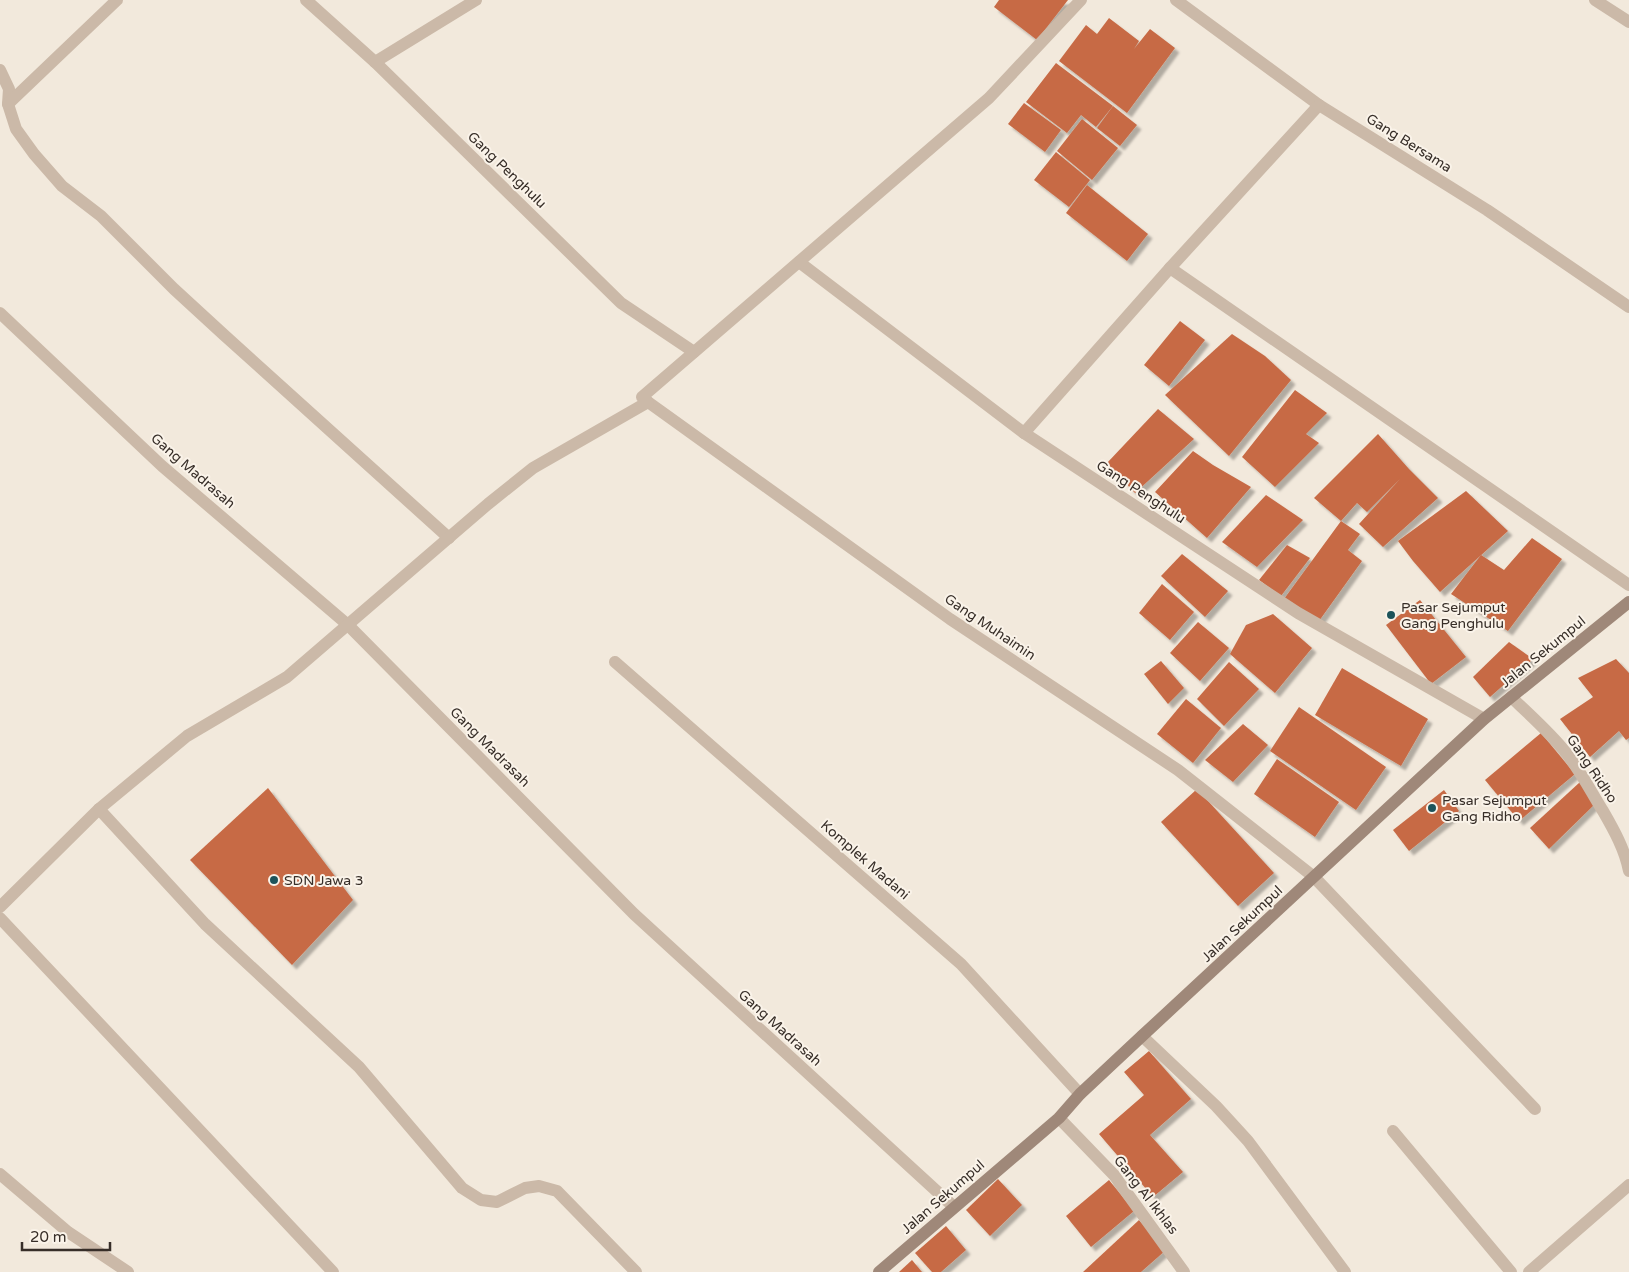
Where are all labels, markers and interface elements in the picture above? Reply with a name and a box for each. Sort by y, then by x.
street label: Gang Bersama [1363,110,1455,176]
street label: Gang Penghulu [464,128,550,212]
street label: Gang Madrasah [147,430,239,512]
street label: Gang Penghulu [1093,457,1189,527]
street label: Gang Muhaimin [941,590,1039,664]
place label: Pasar Sejumput Gang Penghulu [1401,599,1506,632]
marker: Pasar Sejumput Gang Penghulu [1385,609,1397,621]
street label: Jalan Sekumpul [1497,613,1589,691]
street label: Gang Madrasah [446,703,534,791]
street label: Gang Ridho [1563,732,1621,806]
place label: Pasar Sejumput Gang Ridho [1442,792,1547,825]
marker: Pasar Sejumput Gang Ridho [1426,802,1438,814]
street label: Komplek Madani [817,817,913,903]
place label: SDN Jawa 3 [284,872,364,889]
marker: SDN Jawa 3 [268,874,280,886]
street label: Jalan Sekumpul [1198,882,1286,966]
street label: Gang Madrasah [735,986,825,1070]
street label: Gang Al Ikhlas [1110,1152,1182,1238]
street label: Jalan Sekumpul [898,1156,988,1238]
scale bar [22,1220,110,1252]
text: 20 m [30,1228,67,1246]

